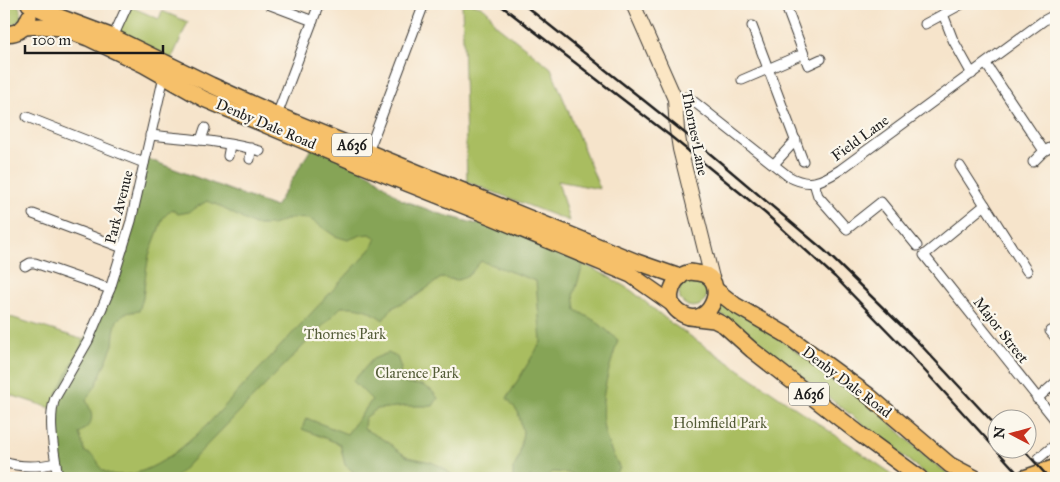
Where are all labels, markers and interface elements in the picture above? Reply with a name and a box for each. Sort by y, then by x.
scale bar [25,22,162,54]
text: 100 m [32,31,72,49]
street label: Thornes Lane [678,89,712,177]
street label: Denby Dale Road [213,95,319,153]
street label: Field Lane [828,111,892,165]
road number: A636 [332,134,372,156]
street label: Park Avenue [101,168,137,246]
street label: Major Street [970,293,1033,367]
park label: Thornes Park [304,325,386,343]
street label: Denby Dale Road [799,343,896,422]
park label: Clarence Park [375,364,459,382]
road number: A636 [789,382,829,406]
north arrow [988,410,1038,460]
park label: Holmfield Park [673,414,767,432]
text: N [990,426,1009,439]

